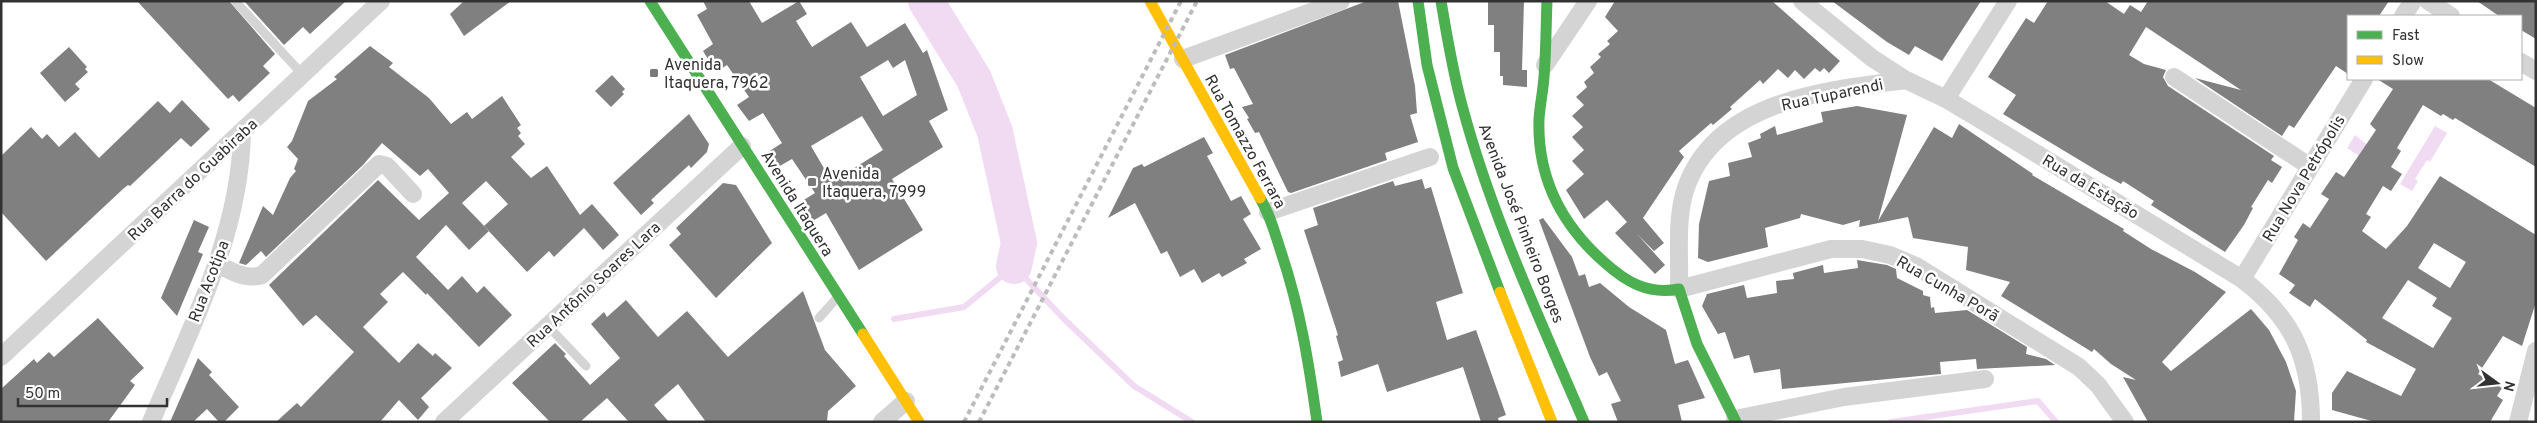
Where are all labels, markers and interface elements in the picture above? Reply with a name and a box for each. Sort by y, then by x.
legend [2347,15,2522,80]
text: Fast [2392,27,2420,46]
text: Slow [2392,52,2424,71]
place label: Avenida Itaquera, 7962 [664,56,768,94]
marker: Avenida Itaquera, 7962 [648,67,660,79]
street label: Rua Tomazzo Ferrara [1199,72,1289,212]
street label: Rua Tuparendi [1780,75,1885,117]
street label: Rua Nova Petrópolis [2259,112,2351,246]
street label: Rua Barra do Guabiraba [124,115,263,246]
street label: Avenida José Pinheiro Borges [1473,121,1567,326]
street label: Avenida Itaquera [756,147,837,261]
street label: Rua da Estação [2038,151,2142,224]
place label: Avenida Itaquera, 7999 [822,165,926,203]
marker: Avenida Itaquera, 7999 [806,176,818,188]
street label: Rua Antônio Soares Lara [523,218,666,353]
street label: Rua Acotipa [185,238,235,326]
street label: Rua Cunha Porã [1892,252,2002,327]
north arrow [2472,358,2522,408]
scale bar [18,376,166,408]
text: N [2499,379,2518,393]
text: 50 m [25,385,60,404]

